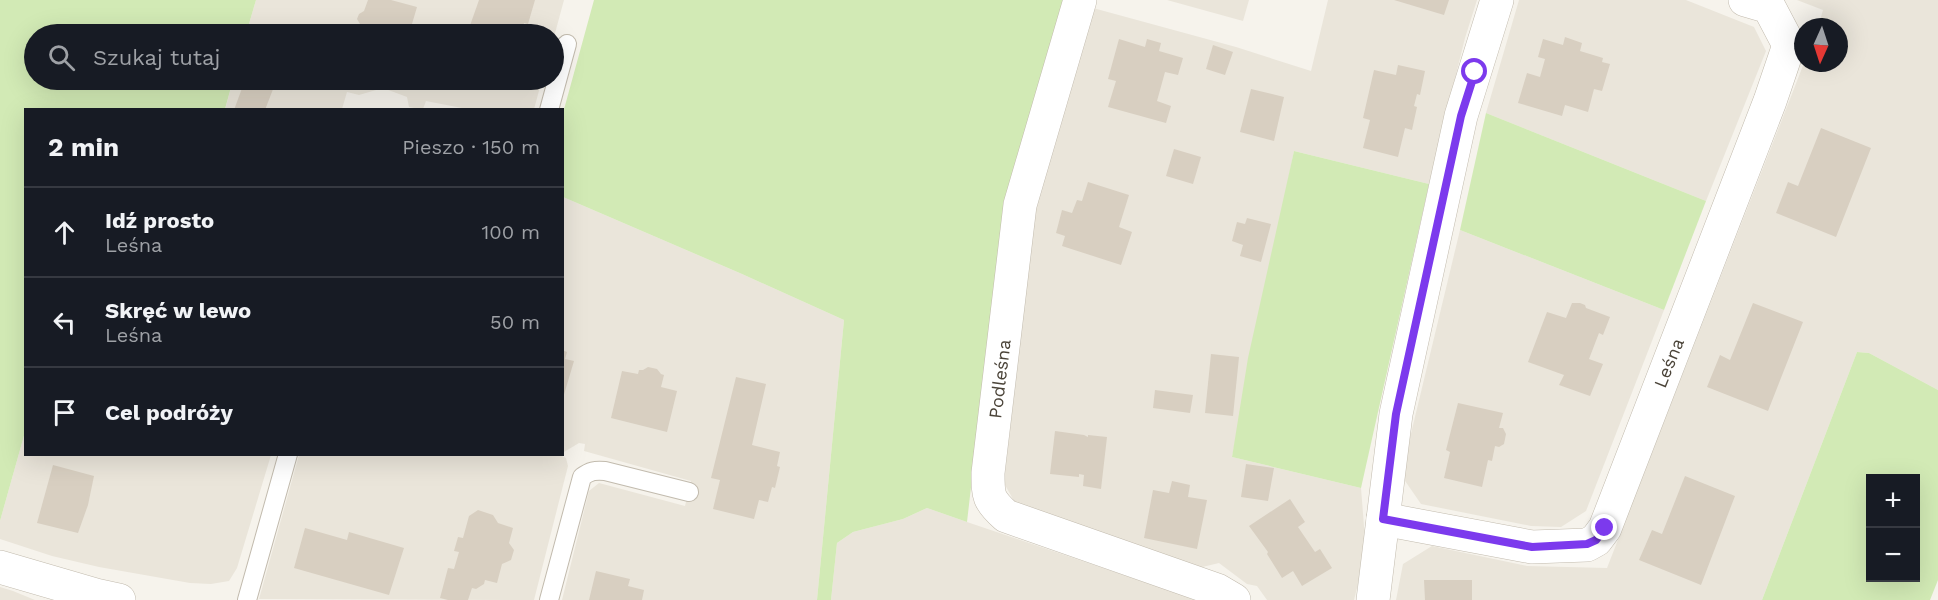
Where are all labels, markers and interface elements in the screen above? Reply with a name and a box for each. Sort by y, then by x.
north arrow [1794,18,1848,72]
search box [24,24,564,90]
icon: search [45,41,78,74]
text: Szukaj tutaj [93,45,220,70]
route start [1461,58,1487,84]
text: 2 min [48,132,119,162]
text: Pieszo · 150 m [402,135,540,159]
text: Idź prosto [105,208,214,233]
icon: ahead [48,216,81,249]
text: 100 m [481,220,540,244]
text: Leśna [105,233,162,257]
text: Skręć w lewo [105,298,251,323]
icon: left [48,306,81,339]
text: 50 m [490,310,540,334]
text: Leśna [105,323,162,347]
street label: Leśna [1649,335,1688,391]
street label: Podleśna [984,338,1015,420]
icon: arrive [48,396,81,429]
text: Cel podróży [105,400,233,425]
map controls [1866,474,1920,582]
button: + [1866,474,1920,528]
route end [1591,514,1617,540]
button: − [1866,528,1920,582]

